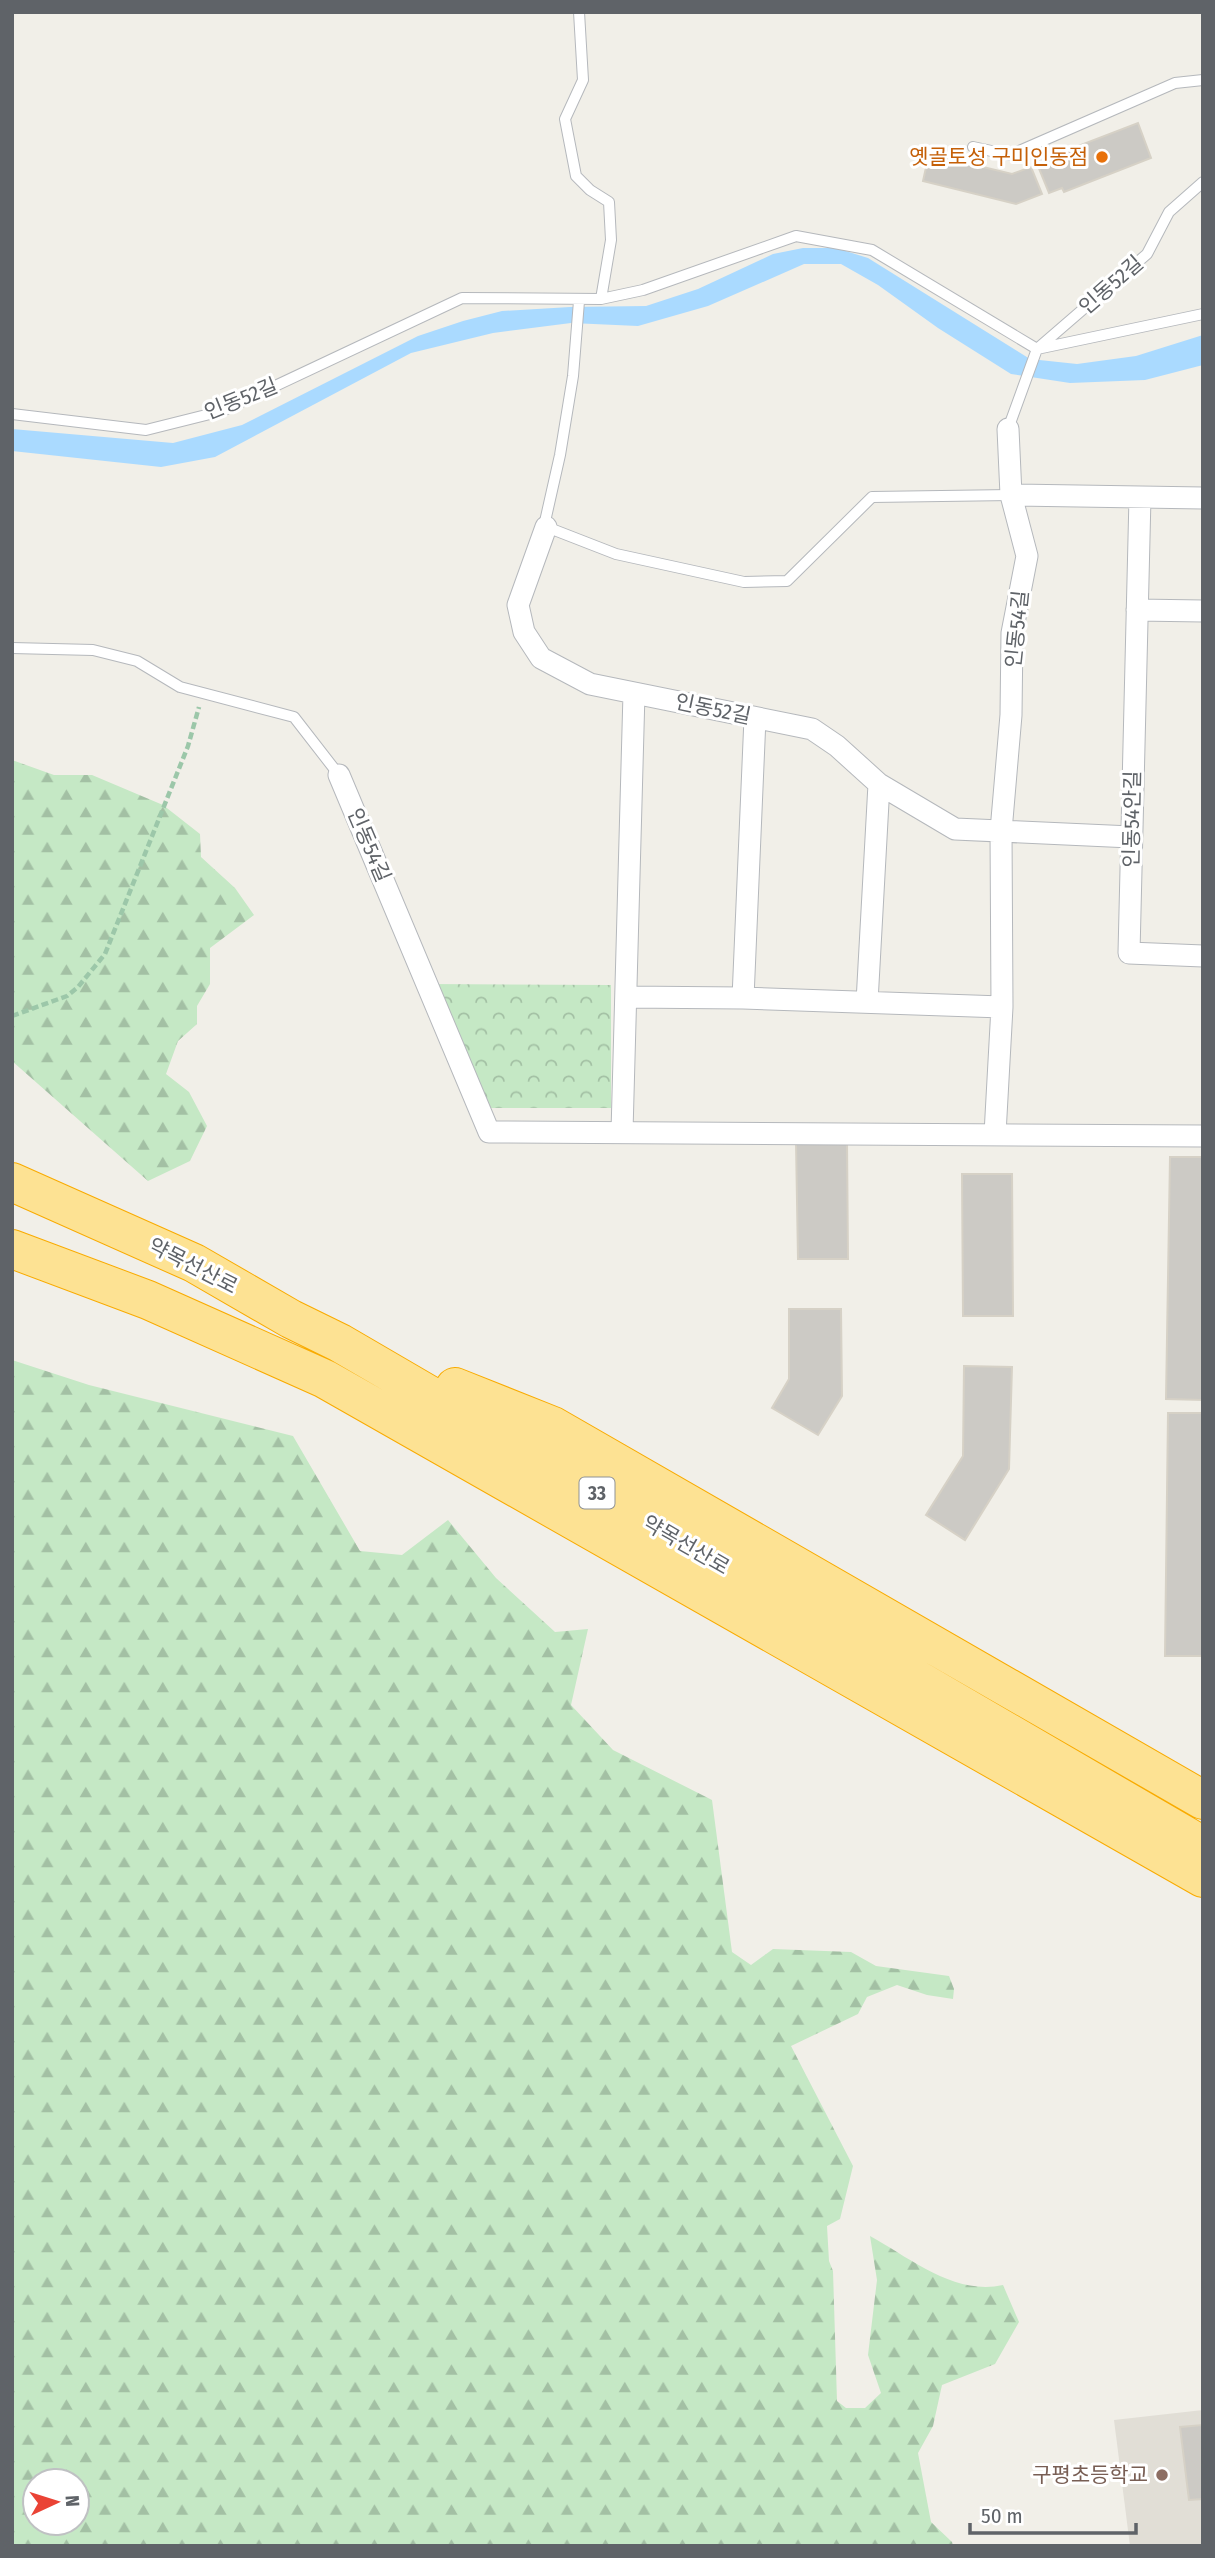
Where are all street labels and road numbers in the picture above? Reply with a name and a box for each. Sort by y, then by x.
street label: 인동52길 [1074,250,1148,320]
street label: 인동52길 [201,373,281,425]
street label: 인동54길 [1000,589,1034,669]
street label: 인동52길 [673,688,753,730]
street label: 인동54안길 [1118,770,1146,868]
street label: 인동54길 [342,804,396,886]
street label: 약목선산로 [144,1232,242,1300]
road number: 33 [580,1478,614,1508]
street label: 약목선산로 [638,1510,734,1580]

